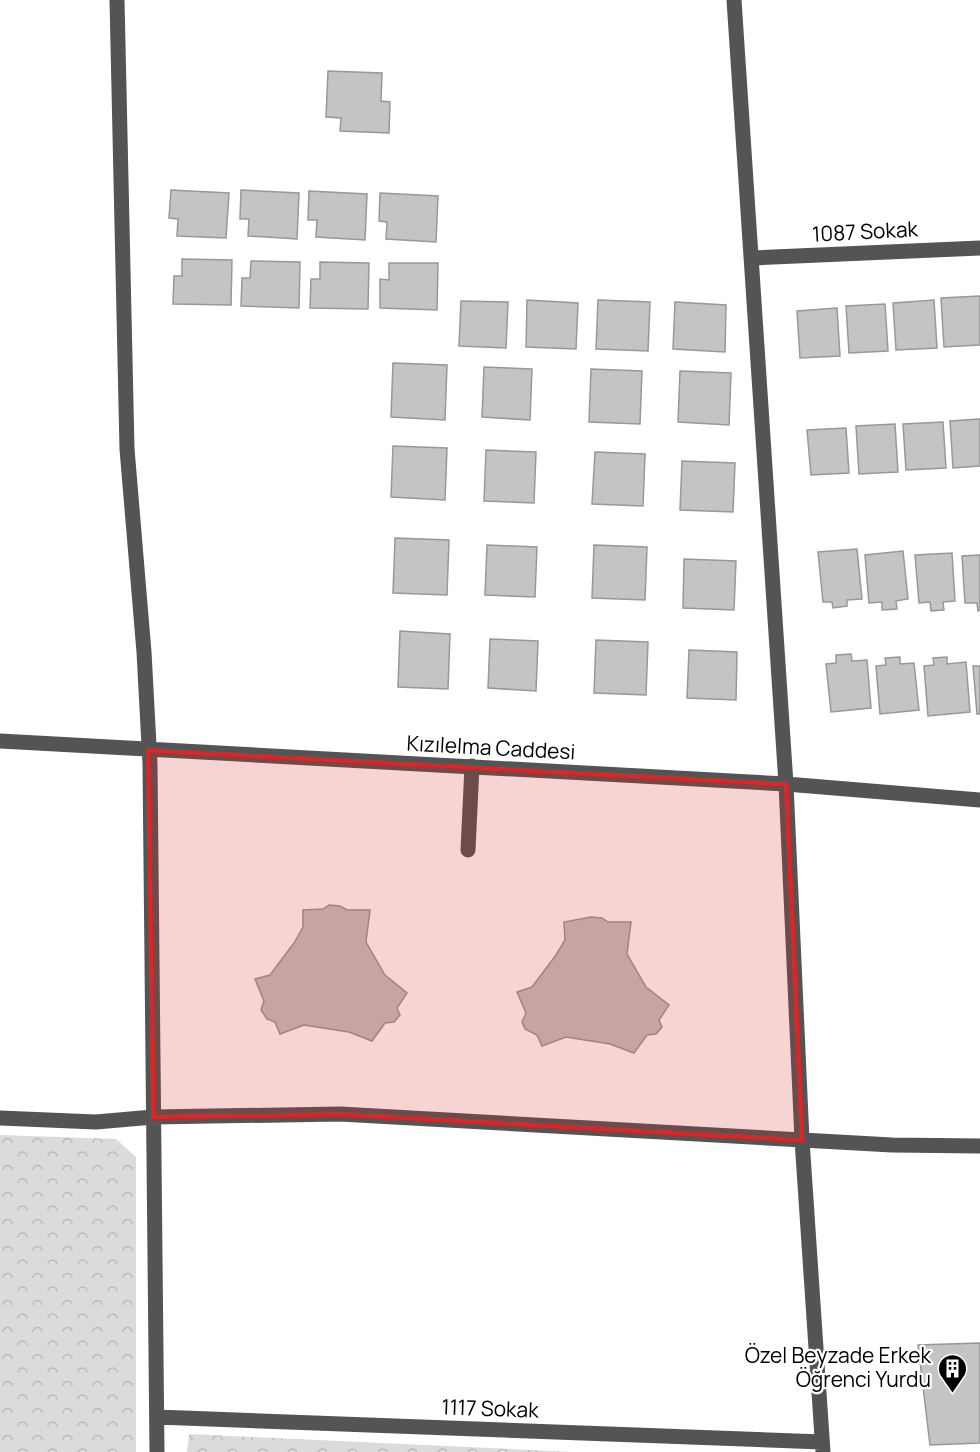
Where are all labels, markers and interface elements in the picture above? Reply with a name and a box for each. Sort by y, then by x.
street label: 1087 Sokak [811,214,919,248]
street label: Kızılelma Caddesi [406,729,576,765]
place label: Özel Beyzade Erkek Öğrenci Yurdu [745,1341,932,1393]
building icon: Özel Beyzade Erkek Öğrenci Yurdu [936,1352,968,1394]
street label: 1117 Sokak [441,1392,540,1424]

